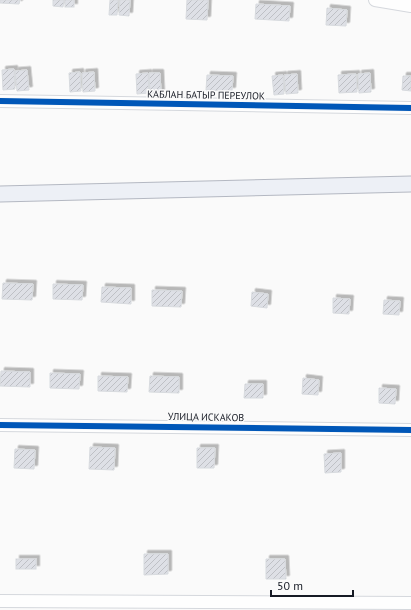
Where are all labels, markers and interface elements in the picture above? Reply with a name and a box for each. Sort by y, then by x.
street label: КАБЛАН БАТЫР ПЕРЕУЛОК [147,87,265,103]
street label: УЛИЦА ИСКАКОВ [168,410,244,424]
scale bar [271,572,353,598]
text: 50 m [277,578,303,593]

